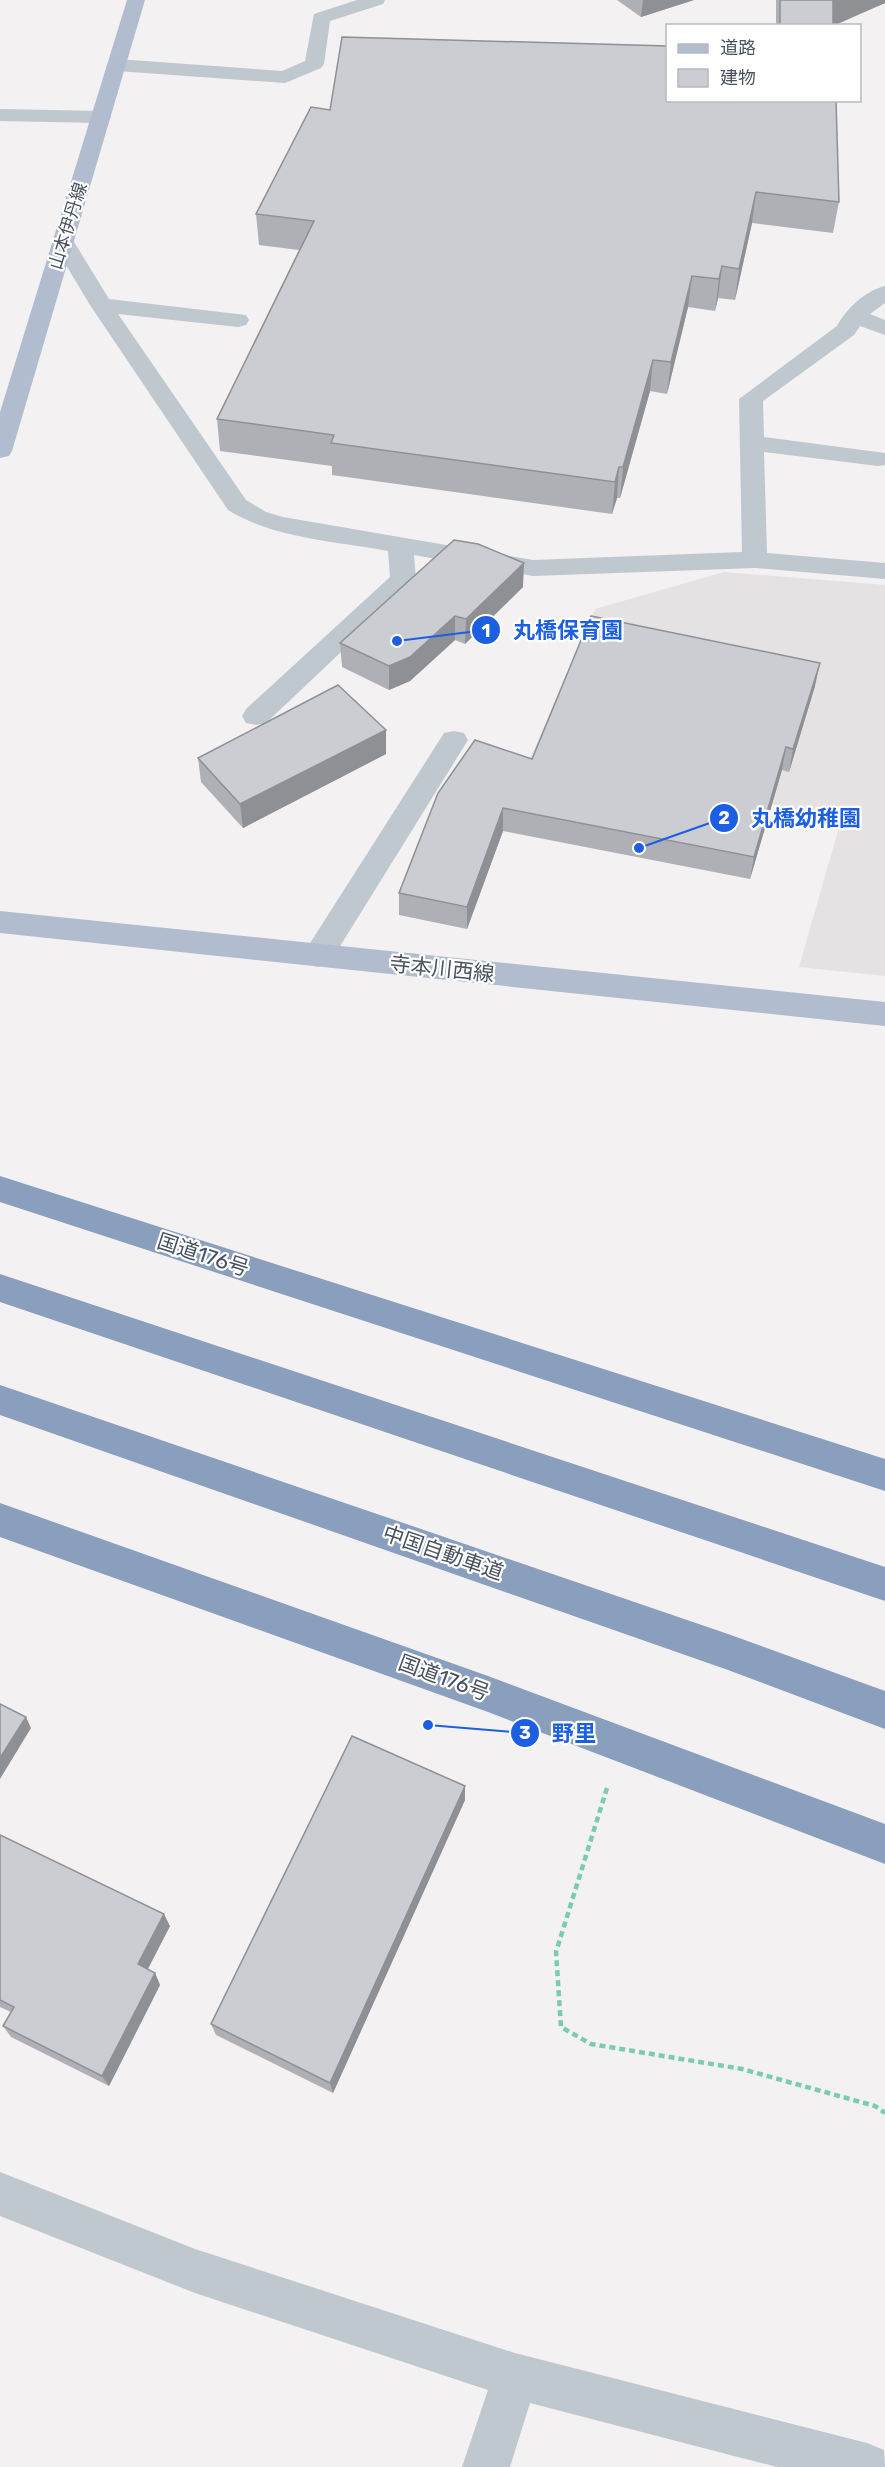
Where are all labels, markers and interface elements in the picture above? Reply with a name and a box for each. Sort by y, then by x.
legend [666,24,861,102]
text: 道路 [720,37,756,59]
text: 建物 [720,67,756,89]
street label: 山本伊丹線 [44,180,92,272]
callout: 丸橋保育園 [471,610,635,650]
text: 丸橋保育園 [513,617,623,644]
text: 1 [482,620,490,642]
callout: 丸橋幼稚園 [709,798,873,838]
text: 丸橋幼稚園 [751,805,861,832]
text: 2 [718,807,730,829]
street label: 寺本川西線 [389,951,496,986]
street label: 国道176号 [154,1228,252,1281]
street label: 中国自動車道 [380,1520,507,1585]
street label: 国道176号 [395,1650,493,1705]
callout: 野里 [510,1713,608,1753]
text: 野里 [552,1720,596,1747]
text: 3 [519,1722,531,1744]

